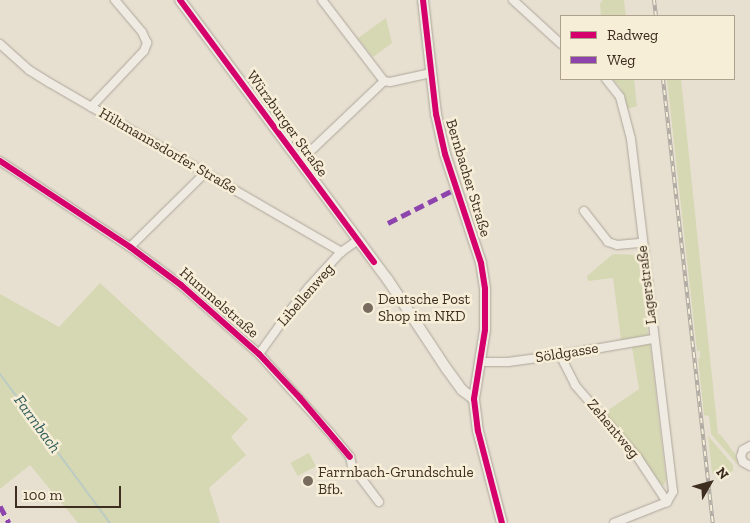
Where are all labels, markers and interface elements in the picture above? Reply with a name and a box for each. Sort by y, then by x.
legend [560,15,735,80]
text: Radweg [607,26,658,44]
text: Weg [607,51,636,69]
street label: Würzburger Straße [242,67,332,181]
street label: Hiltmannsdorfer Straße [96,104,240,198]
street label: Bernbacher Straße [442,117,494,239]
street label: Lagerstraße [633,244,661,326]
street label: Libellenweg [274,260,338,330]
street label: Hummelstraße [176,264,262,342]
place label: Deutsche Post Shop im NKD [378,290,470,325]
marker: Deutsche Post Shop im NKD [362,302,374,314]
street label: Söldgasse [534,339,600,367]
water label: Farrnbach [10,391,64,457]
street label: Zehentweg [583,396,643,462]
north arrow [685,458,735,508]
place label: Farrnbach-Grundschule Bfb. [318,463,474,498]
text: N [712,464,732,483]
marker: Farrnbach-Grundschule Bfb. [302,475,314,487]
scale bar [18,476,124,508]
text: 100 m [23,486,62,504]

